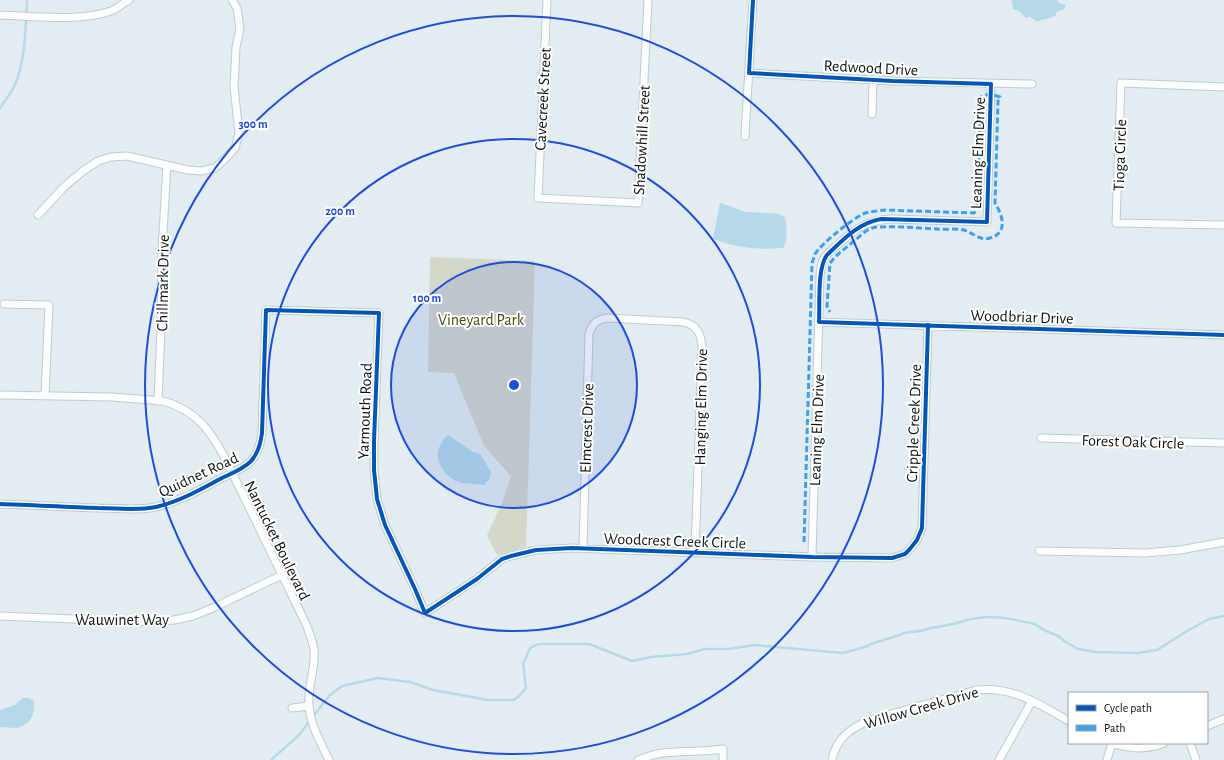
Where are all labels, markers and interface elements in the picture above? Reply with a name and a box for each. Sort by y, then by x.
street label: Cavecreek Street [532,47,554,151]
street label: Redwood Drive [823,58,919,78]
street label: Shadowhill Street [631,85,653,195]
street label: Leaning Elm Drive [968,97,988,209]
text: 300 m [238,118,268,130]
street label: Tioga Circle [1111,119,1129,191]
text: 200 m [325,205,355,217]
street label: Chillmark Drive [154,234,172,332]
text: 100 m [413,292,441,304]
street label: Woodbriar Drive [970,307,1074,327]
park label: Vineyard Park [438,312,525,329]
street label: Hanging Elm Drive [692,348,710,466]
street label: Yarmouth Road [355,363,375,460]
street label: Cripple Creek Drive [904,364,924,482]
street label: Leaning Elm Drive [807,374,827,486]
centre of rings [507,378,521,392]
street label: Elmcrest Drive [577,383,597,473]
street label: Forest Oak Circle [1081,432,1185,452]
street label: Quidnet Road [156,450,241,501]
street label: Nantucket Boulevard [241,478,313,603]
street label: Woodcrest Creek Circle [603,531,746,551]
street label: Wauwinet Way [75,612,169,629]
street label: Willow Creek Drive [862,684,980,732]
legend [1068,692,1208,744]
text: Cycle path [1104,702,1152,715]
text: Path [1104,722,1126,734]

